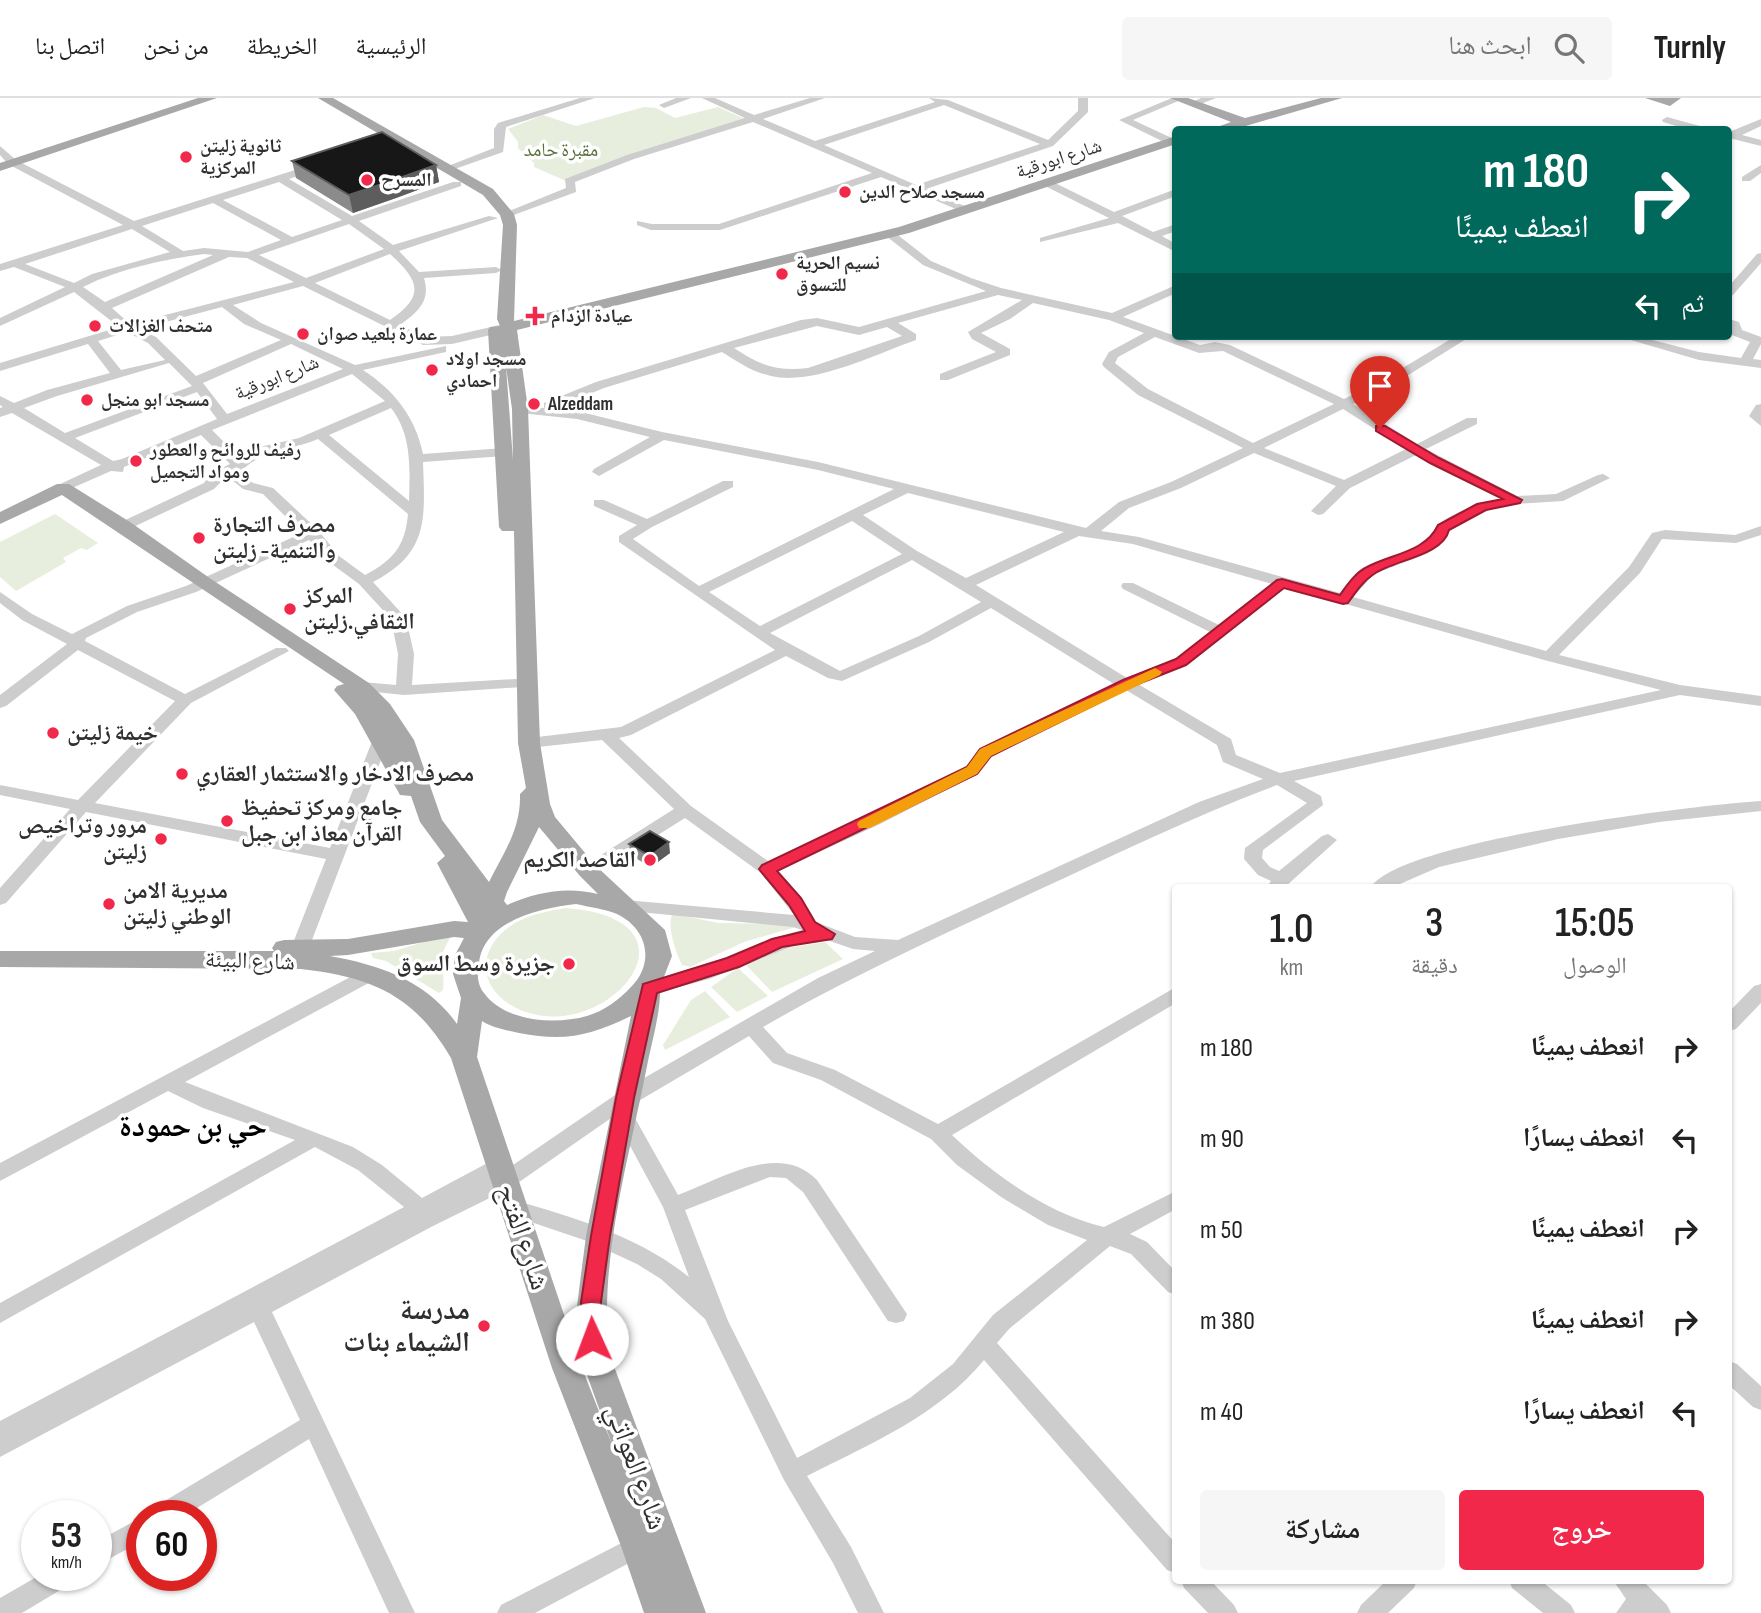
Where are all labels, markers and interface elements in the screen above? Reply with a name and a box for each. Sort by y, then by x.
search box [1122,17,1612,80]
text: Turnly [1654,28,1726,68]
icon: search [1550,29,1588,67]
text: ابحث هنا [1448,31,1532,62]
text: اتصل بنا [35,32,105,61]
text: من نحن [143,32,209,61]
text: الخريطة [247,32,317,61]
text: الرئيسية [355,32,427,61]
street label: شارع ابورقية [1013,134,1105,184]
place label: ثانوية زليتن المركزية [200,135,282,180]
park label: مقبرة حامد [524,139,598,162]
text: 180 m [1483,143,1589,202]
marker: ثانوية زليتن المركزية [178,149,194,165]
icon: right [1613,154,1704,245]
place label: المسرح [381,169,432,192]
marker: المسرح [359,172,375,188]
place label: مسجد صلاح الدين [859,181,985,204]
marker: مسجد صلاح الدين [837,184,853,200]
text: انعطف يمينًا [1455,208,1589,247]
place label: نسيم الحرية للتسوق [796,252,880,297]
marker: نسيم الحرية للتسوق [774,266,790,282]
icon: left [1629,287,1667,325]
text: ثم [1681,289,1704,320]
place label: عيادة الزدام [551,305,633,329]
marker: عيادة الزدام [525,306,545,326]
place label: متحف الغزالات [109,315,213,338]
marker: متحف الغزالات [87,318,103,334]
place label: عمارة بلعيد صوان [317,323,437,346]
marker: عمارة بلعيد صوان [295,326,311,342]
place label: مسجد اولاد احمادي [446,348,526,395]
street label: شارع ابورقية [232,351,322,405]
pin [1350,356,1410,428]
marker: مسجد اولاد احمادي [424,362,440,378]
icon: arrive [1361,367,1399,405]
place label: مسجد ابو منجل [101,389,210,412]
marker: مسجد ابو منجل [79,392,95,408]
place label: Alzeddam [547,393,613,416]
marker: Alzeddam [526,396,542,412]
place label: رفيف للروائح والعطور ومواد التجميل [149,439,301,484]
marker: رفيف للروائح والعطور ومواد التجميل [128,453,144,469]
place label: مصرف التجارة والتنمية- زليتن [213,511,336,565]
marker: مصرف التجارة والتنمية- زليتن [191,530,207,546]
place label: المركز الثقافي.زليتن [303,582,415,640]
marker: المركز الثقافي.زليتن [282,601,298,617]
place label: خيمة زليتن [67,719,158,747]
marker: خيمة زليتن [45,725,61,741]
place label: مصرف اﻻدخار واﻻستثمار العقاري [196,760,474,792]
marker: مصرف اﻻدخار واﻻستثمار العقاري [174,766,190,782]
place label: جامع ومركز تحفيظ القرآن معاذ ابن جبل [241,794,403,848]
place label: مرور وتراخيص زليتن [18,812,147,866]
marker: جامع ومركز تحفيظ القرآن معاذ ابن جبل [219,813,235,829]
marker: مرور وتراخيص زليتن [153,831,169,847]
place label: القاصد الكريم [523,846,636,875]
marker: القاصد الكريم [642,852,658,868]
place label: مديرية الامن الوطني زليتن [123,877,232,935]
marker: مديرية الامن الوطني زليتن [101,896,117,912]
text: 3 [1425,898,1443,949]
text: 15:05 [1555,898,1635,949]
text: 1.0 [1269,904,1313,955]
street label: شارع البيئة [205,945,295,977]
place label: جزيرة وسط السوق [396,950,555,978]
text: دقيقة [1411,952,1458,980]
text: الوصول [1563,952,1627,980]
text: km [1280,954,1303,982]
marker: جزيرة وسط السوق [561,956,577,972]
icon: right [1666,1030,1704,1068]
text: انعطف يمينًا [1531,1032,1645,1063]
text: 180 m [1200,1033,1253,1064]
district label: حي بن حمودة [119,1109,267,1149]
icon: left [1666,1121,1704,1159]
text: انعطف يسارًا [1523,1123,1645,1154]
text: 90 m [1200,1124,1244,1155]
street label: شارع الفتح [490,1180,556,1294]
icon: right [1666,1212,1704,1250]
text: انعطف يمينًا [1531,1214,1645,1245]
text: 50 m [1200,1215,1243,1246]
place label: مدرسة الشيماء بنات [343,1294,470,1359]
position arrow [555,1302,629,1376]
icon: right [1666,1303,1704,1341]
text: انعطف يمينًا [1531,1305,1645,1336]
text: 380 m [1200,1306,1255,1337]
marker: مدرسة الشيماء بنات [476,1318,492,1334]
icon: left [1666,1394,1704,1432]
text: انعطف يسارًا [1523,1396,1645,1427]
text: 40 m [1200,1397,1243,1428]
street label: شارع العواتي [593,1400,674,1536]
button: مشاركة [1200,1490,1445,1570]
button: خروج [1459,1490,1704,1570]
speed limit sign: 60 [126,1500,217,1591]
text: 53 [51,1515,82,1558]
text: km/h [51,1552,82,1573]

